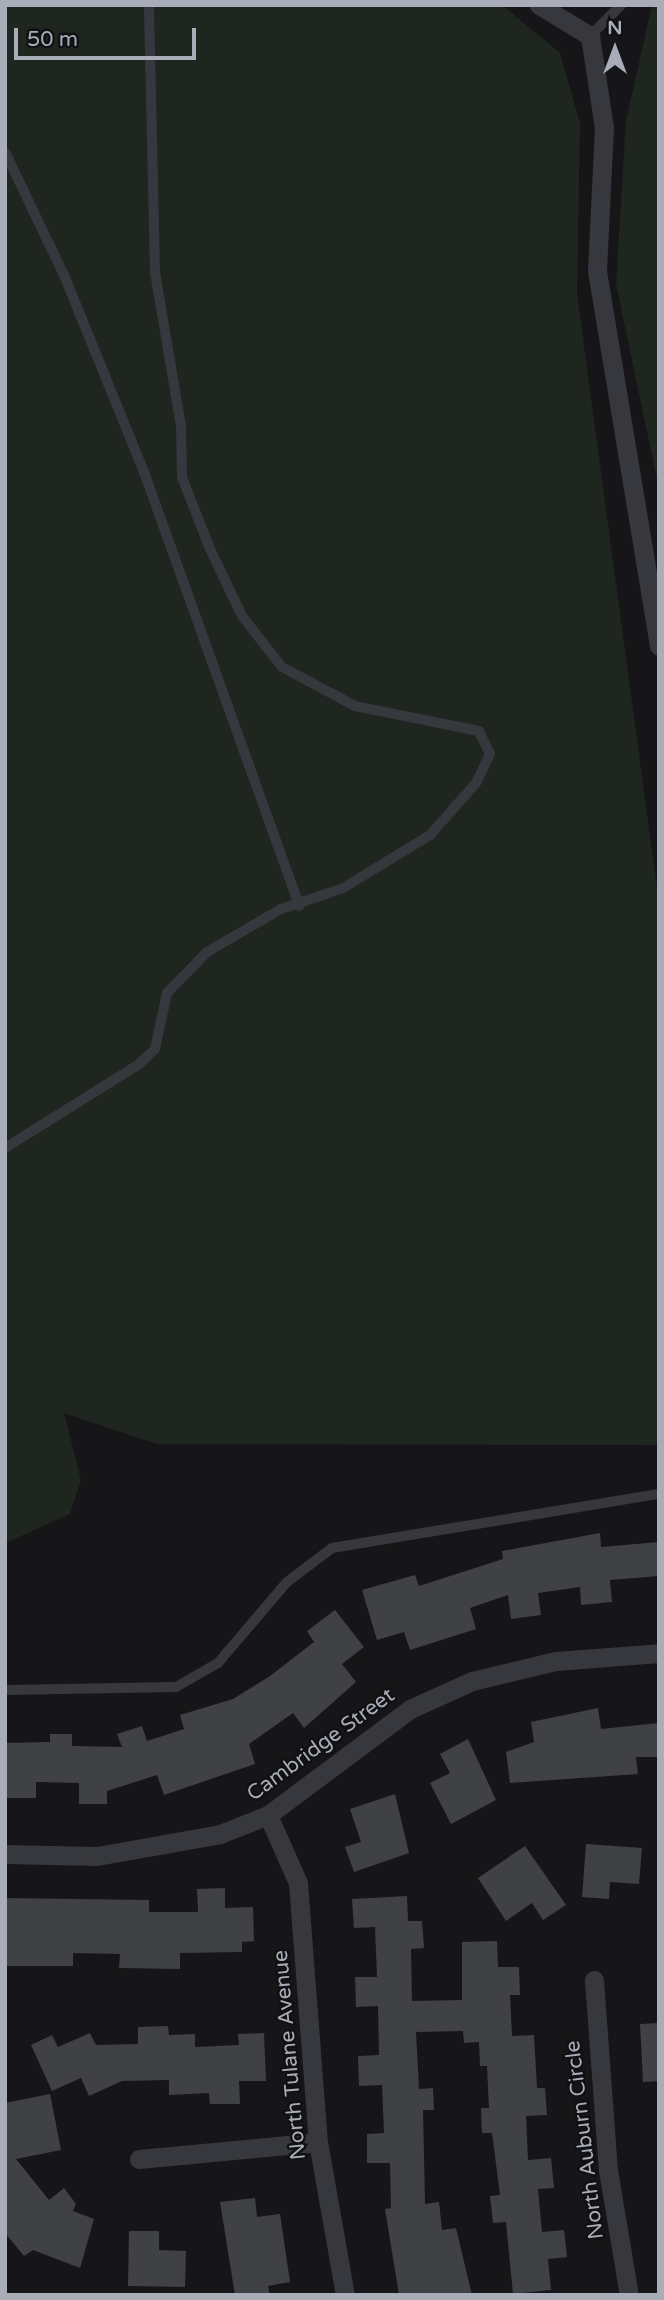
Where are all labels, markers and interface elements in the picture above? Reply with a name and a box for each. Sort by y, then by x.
scale bar [18,14,200,58]
north arrow [580,14,650,84]
text: N [607,17,623,39]
text: 50 m [27,27,78,52]
street label: Cambridge Street [242,1683,400,1807]
street label: North Tulane Avenue [268,1949,312,2161]
street label: North Auburn Circle [560,2039,610,2241]

